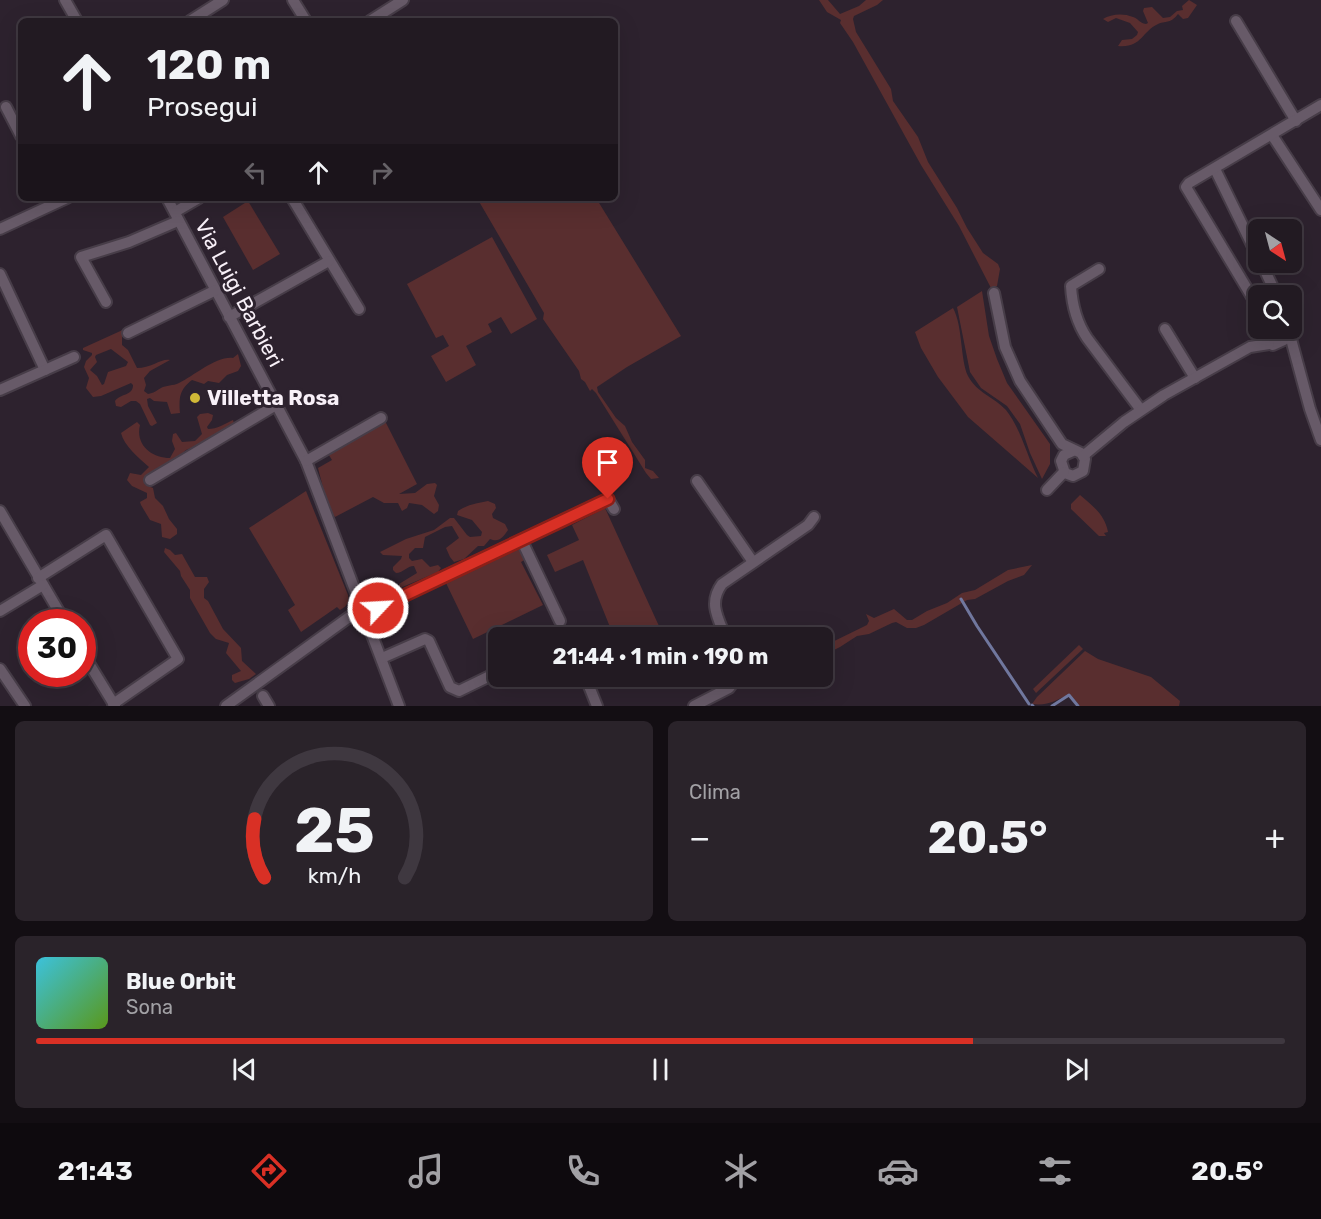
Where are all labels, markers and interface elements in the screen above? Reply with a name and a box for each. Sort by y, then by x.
text: 120 m [147,40,271,90]
icon: ahead [48,42,126,120]
text: Prosegui [147,91,258,123]
icon: left [239,156,272,189]
icon: ahead [302,156,335,189]
icon: right [365,156,398,189]
street label: Via Luigi Barbieri [190,215,289,371]
north arrow [1248,219,1302,273]
map controls [1248,219,1302,339]
button: search [1248,285,1302,339]
place label: Villetta Rosa [207,385,339,410]
marker: Villetta Rosa [188,391,202,405]
pin [582,437,633,499]
icon: arrive [591,446,624,479]
position arrow [346,576,410,640]
speed limit sign: 30 [18,609,96,687]
text: 21:44 · 1 min · 190 m [552,643,769,670]
text: Clima [689,780,741,804]
text: 25 [294,794,374,868]
text: 20.5° [928,811,1047,864]
text: − [689,818,710,857]
text: + [1264,818,1285,857]
text: km/h [307,863,361,888]
text: Blue Orbit [126,968,236,995]
text: Sona [126,995,173,1019]
icon: previous [228,1053,261,1086]
icon: pause [644,1053,677,1086]
icon: next [1060,1053,1093,1086]
icon: directions [248,1150,290,1192]
icon: music [405,1150,447,1192]
icon: phone [562,1150,604,1192]
icon: climate [720,1150,762,1192]
icon: car [877,1150,919,1192]
icon: filters [1034,1150,1076,1192]
text: 21:43 [58,1155,133,1187]
text: 20.5° [1191,1155,1263,1187]

